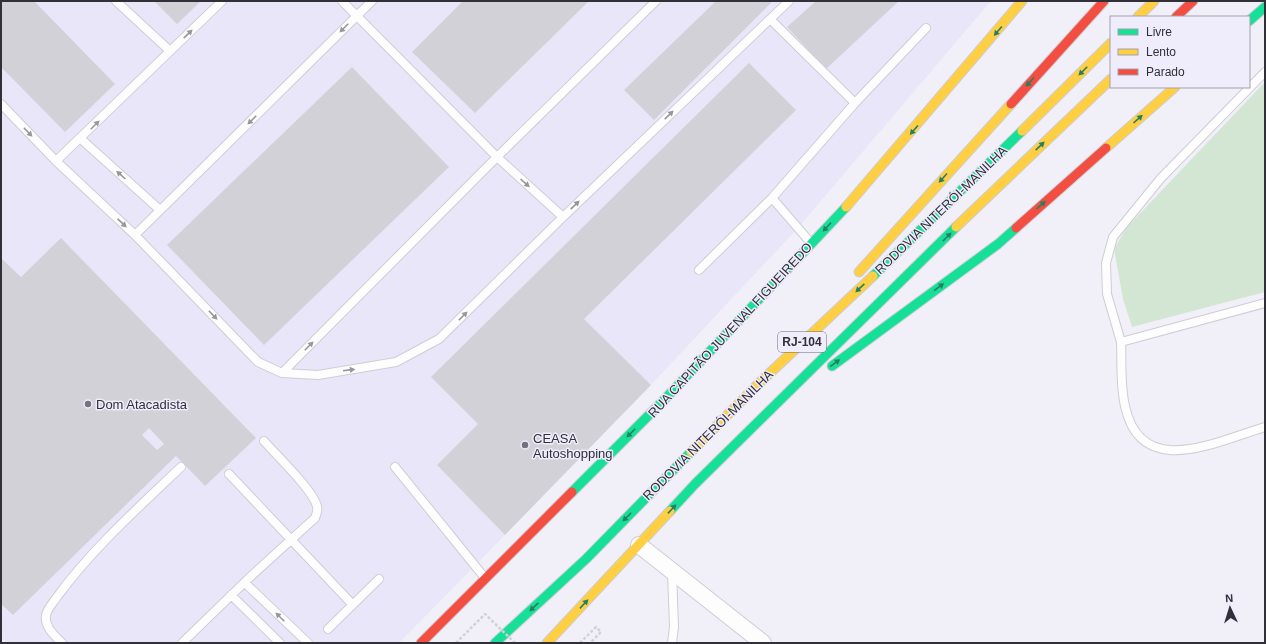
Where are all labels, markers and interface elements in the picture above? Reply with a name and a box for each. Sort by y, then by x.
legend [1110,16,1250,88]
one-way arrow [339,23,349,33]
text: Livre [1146,25,1172,39]
one-way arrow [993,26,1002,36]
one-way arrow [183,29,193,39]
text: Lento [1146,45,1176,59]
text: Parado [1146,65,1185,79]
one-way arrow [1078,66,1088,76]
one-way arrow [1026,76,1035,87]
one-way arrow [664,110,674,120]
one-way arrow [247,115,257,125]
one-way arrow [1133,115,1143,124]
one-way arrow [90,120,100,130]
one-way arrow [909,125,918,136]
one-way arrow [23,127,33,137]
one-way arrow [1035,141,1045,151]
street label: RODOVIA NITERÓI-MANILHA [872,143,1010,277]
one-way arrow [116,170,126,179]
one-way arrow [939,173,948,183]
one-way arrow [520,179,531,188]
one-way arrow [571,201,580,210]
one-way arrow [1036,201,1046,210]
one-way arrow [117,218,127,227]
one-way arrow [822,222,832,232]
one-way arrow [942,232,952,242]
street label: RUA CAPITÃO JUVENAL FIGUEIREDO [645,239,815,421]
one-way arrow [934,282,945,291]
one-way arrow [855,284,865,293]
one-way arrow [208,310,218,320]
one-way arrow [458,311,468,321]
road number: RJ-104 [778,332,826,352]
one-way arrow [304,341,314,350]
one-way arrow [829,359,840,368]
one-way arrow [343,367,355,374]
street label: RODOVIA NITERÓI-MANILHA [640,367,776,503]
place label: Dom Atacadista [96,397,188,412]
marker: Dom Atacadista [83,399,93,409]
one-way arrow [626,428,636,438]
place label: CEASA Autoshopping [533,431,613,461]
marker: CEASA Autoshopping [520,440,530,450]
one-way arrow [667,504,677,514]
one-way arrow [622,512,632,522]
north arrow [1210,588,1250,628]
text: N [1225,592,1234,604]
one-way arrow [579,599,588,609]
one-way arrow [529,602,539,612]
one-way arrow [275,612,284,622]

